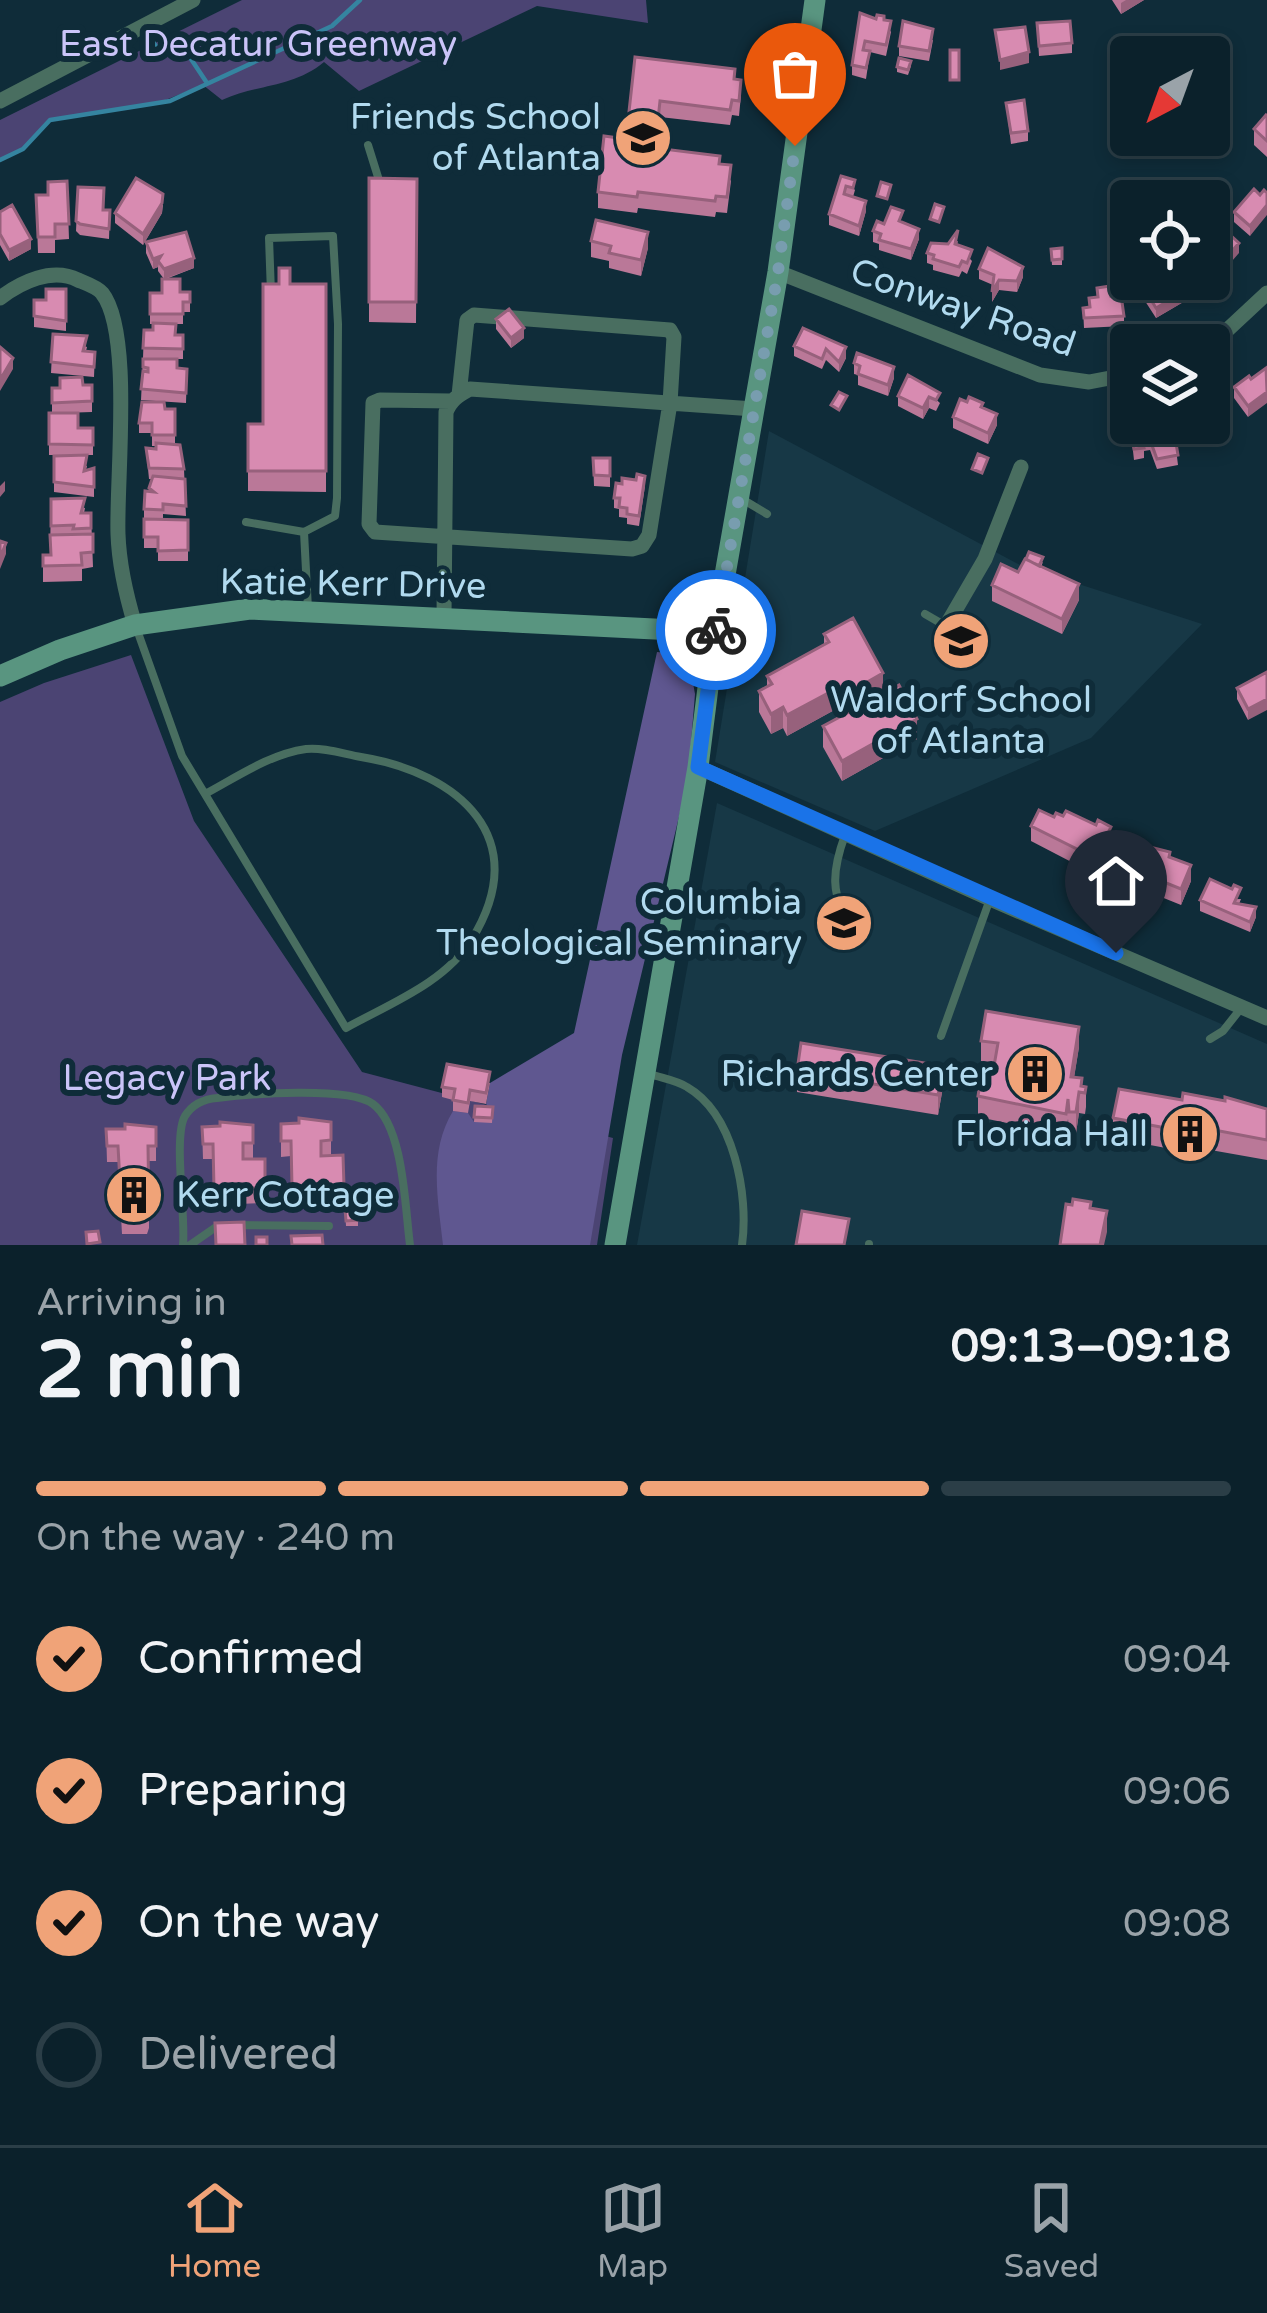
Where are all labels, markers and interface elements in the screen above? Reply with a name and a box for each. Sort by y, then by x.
park label: East Decatur Greenway [59,23,457,66]
pin [744,23,846,146]
north arrow [1110,36,1230,156]
map controls [1110,36,1230,444]
icon: bag [762,41,828,107]
place label: Friends School of Atlanta [350,96,601,180]
school or university icon: Friends School of Atlanta [612,107,674,169]
button: locate [1110,180,1230,300]
street label: Conway Road [845,249,1081,367]
button: layers [1110,324,1230,444]
street label: Katie Kerr Drive [219,560,487,608]
courier [656,570,776,690]
icon: bike [683,597,749,663]
school or university icon: Waldorf School of Atlanta [930,610,992,672]
place label: Waldorf School of Atlanta [830,679,1092,763]
pin [1065,830,1167,953]
icon: home [1083,848,1149,914]
place label: Columbia Theological Seminary [436,881,802,965]
school or university icon: Columbia Theological Seminary [813,892,875,954]
building icon: Richards Center [1004,1043,1066,1105]
place label: Richards Center [720,1053,993,1096]
park label: Legacy Park [63,1057,271,1100]
building icon: Florida Hall [1159,1103,1221,1165]
place label: Florida Hall [955,1113,1148,1156]
building icon: Kerr Cottage [103,1164,165,1226]
place label: Kerr Cottage [176,1174,394,1217]
text: Arriving in [36,1279,227,1326]
text: 09:13–09:18 [951,1320,1231,1374]
text: 2 min [36,1324,244,1418]
text: On the way · 240 m [36,1514,395,1561]
icon: check [36,1626,102,1692]
text: Confirmed [138,1632,364,1686]
text: 09:04 [1123,1636,1231,1683]
icon: check [36,1758,102,1824]
text: Preparing [138,1764,348,1818]
text: 09:06 [1123,1768,1231,1815]
icon: check [36,1890,102,1956]
text: On the way [138,1896,379,1950]
text: 09:08 [1123,1900,1231,1947]
text: Delivered [138,2028,338,2082]
tab: Home [168,2175,261,2286]
tab: Map [597,2175,668,2286]
tab: Saved [1004,2175,1099,2286]

